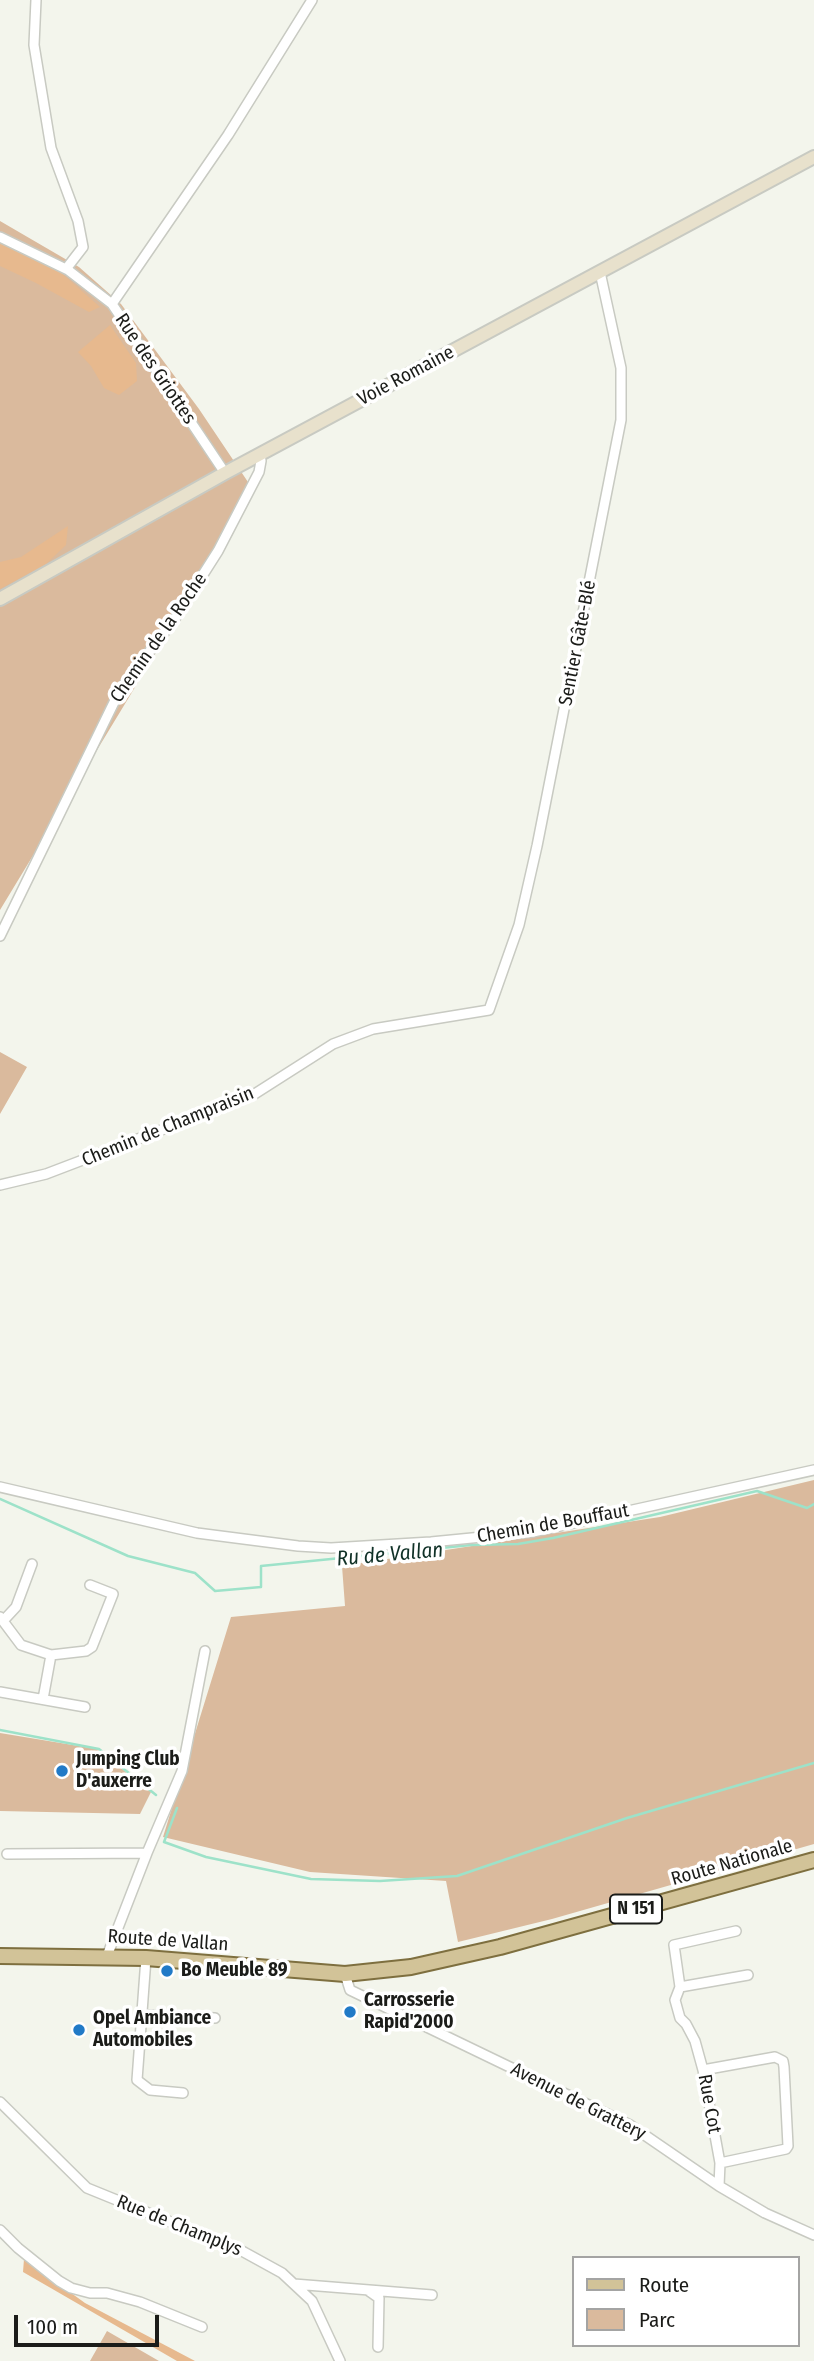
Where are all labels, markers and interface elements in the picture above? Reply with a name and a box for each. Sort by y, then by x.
street label: Rue des Griottes [110,309,200,429]
street label: Voie Romaine [354,341,458,411]
street label: Chemin de la Roche [106,569,212,707]
street label: Sentier Gâte-Blé [555,578,601,708]
street label: Chemin de Champraisin [79,1082,257,1172]
street label: Chemin de Bouffaut [475,1499,631,1549]
water label: Ru de Vallan [336,1538,444,1572]
place label: Jumping Club D'auxerre [76,1749,180,1793]
marker: Jumping Club D'auxerre [54,1763,70,1779]
street label: Route Nationale [669,1835,795,1891]
road number: N 151 [610,1895,662,1924]
street label: Route de Vallan [107,1925,229,1957]
place label: Bo Meuble 89 [181,1960,288,1982]
marker: Bo Meuble 89 [159,1963,175,1979]
place label: Carrosserie Rapid'2000 [364,1990,454,2034]
marker: Carrosserie Rapid'2000 [342,2004,358,2020]
place label: Opel Ambiance Automobiles [93,2008,211,2052]
marker: Opel Ambiance Automobiles [71,2022,87,2038]
street label: Avenue de Grattery [507,2058,649,2146]
street label: Rue Cot [693,2073,725,2135]
street label: Rue de Champlys [113,2191,245,2261]
legend [572,2256,800,2347]
text: Route [639,2272,689,2298]
scale bar [18,2302,163,2346]
text: Parc [639,2307,675,2333]
text: 100 m [27,2314,78,2340]

